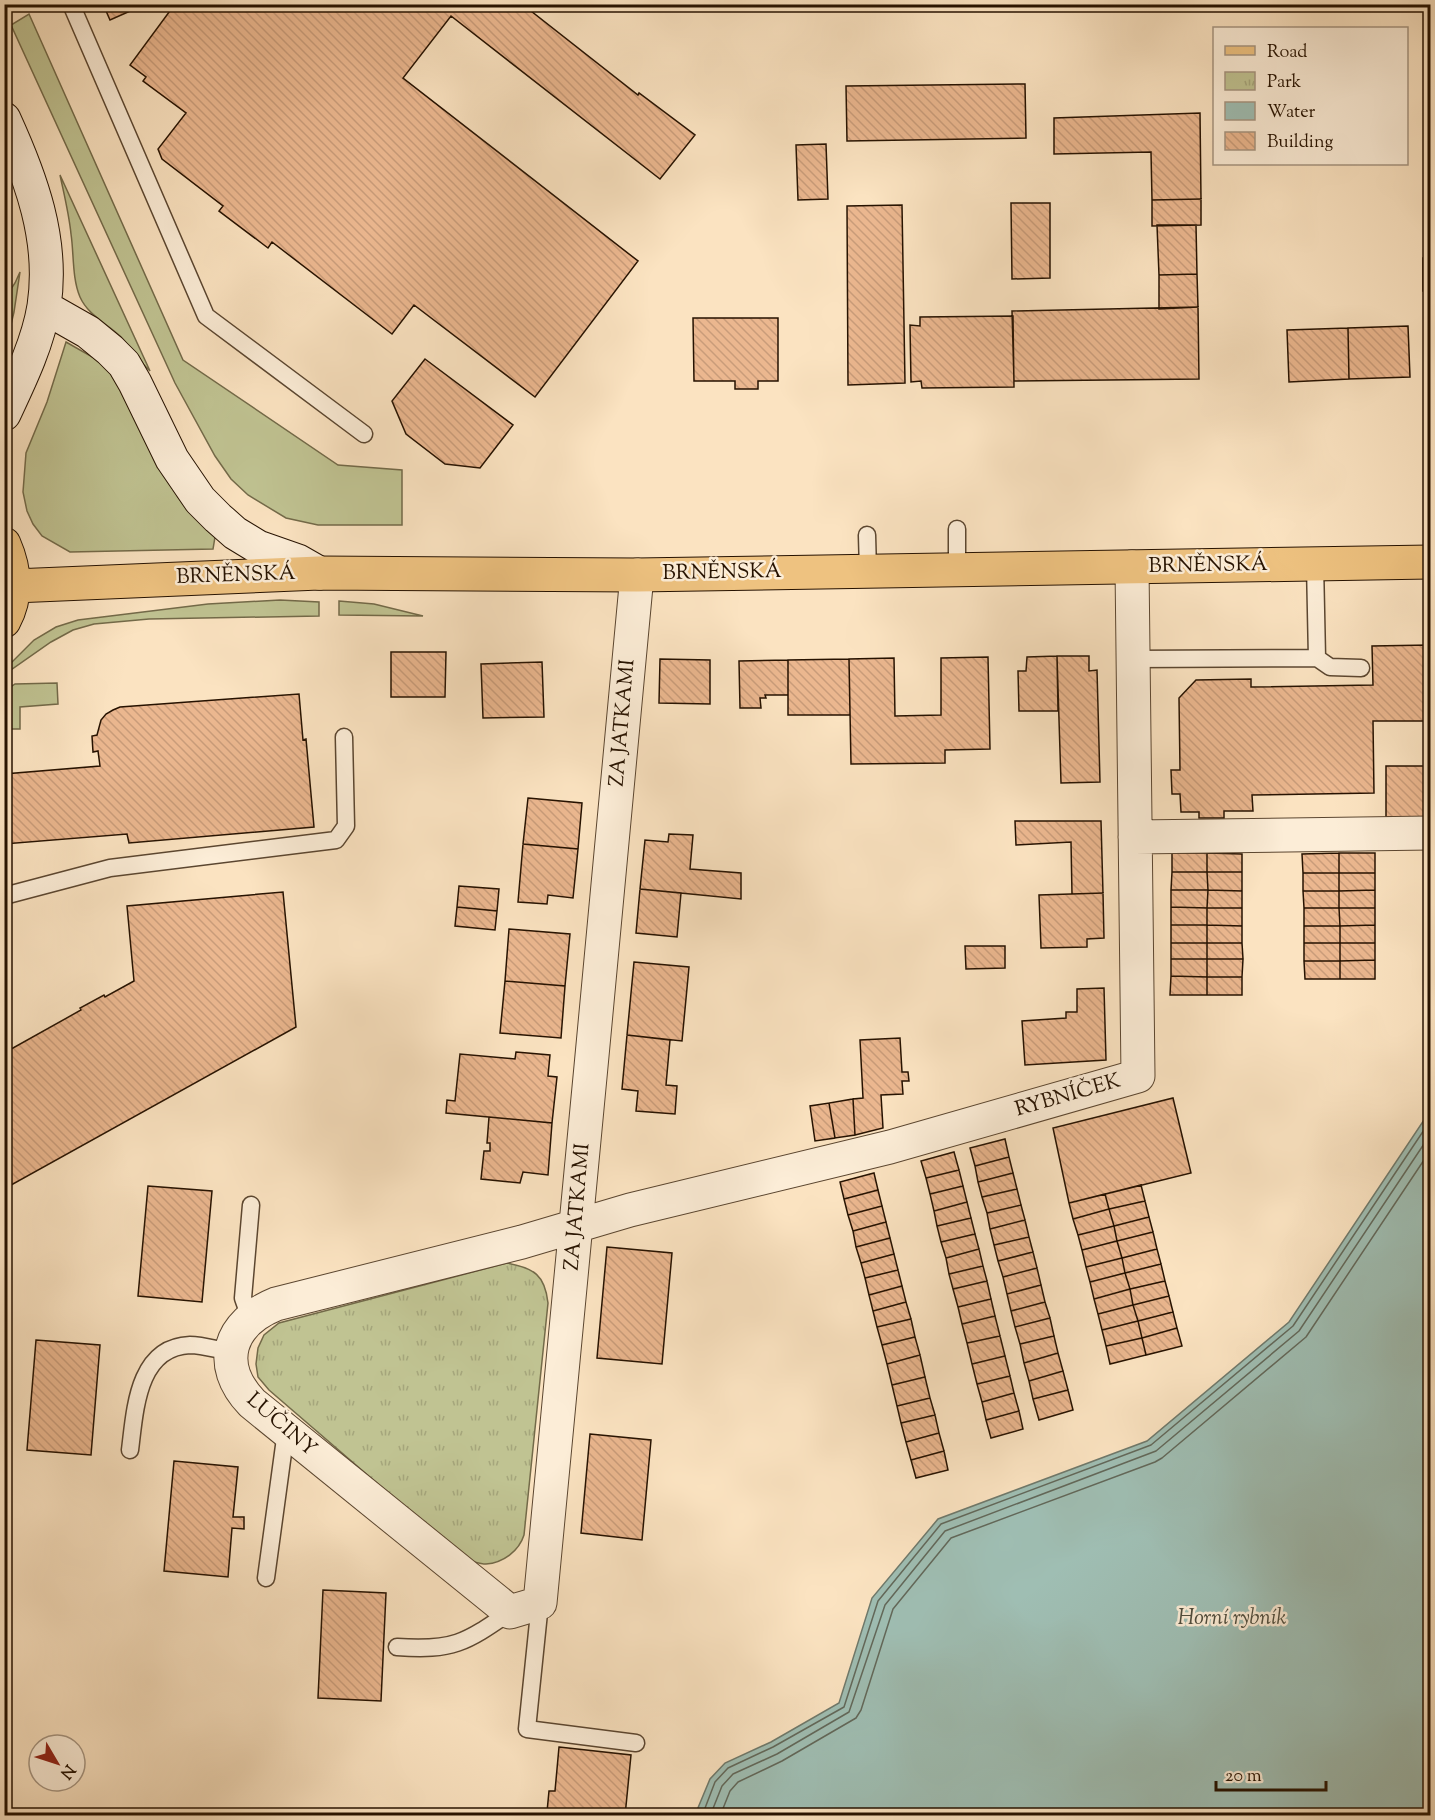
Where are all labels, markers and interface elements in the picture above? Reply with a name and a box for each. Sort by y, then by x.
legend [1213,27,1408,165]
text: Road [1267,40,1307,66]
text: Park [1267,70,1302,96]
text: Water [1267,100,1316,126]
text: Building [1267,130,1333,156]
street label: BRNĚNSKÁ [1148,550,1268,582]
street label: BRNĚNSKÁ [662,557,782,589]
street label: BRNĚNSKÁ [176,559,296,593]
street label: ZA JATKAMI [602,658,644,788]
street label: RYBNÍČEK [1012,1067,1124,1125]
street label: ZA JATKAMI [557,1142,599,1272]
street label: LUČINY [239,1386,323,1464]
water label: Horní rybník [1177,1603,1287,1635]
north arrow [27,1733,87,1793]
scale bar [1216,1754,1326,1792]
text: N [54,1759,80,1783]
text: 20 m [1225,1764,1262,1790]

